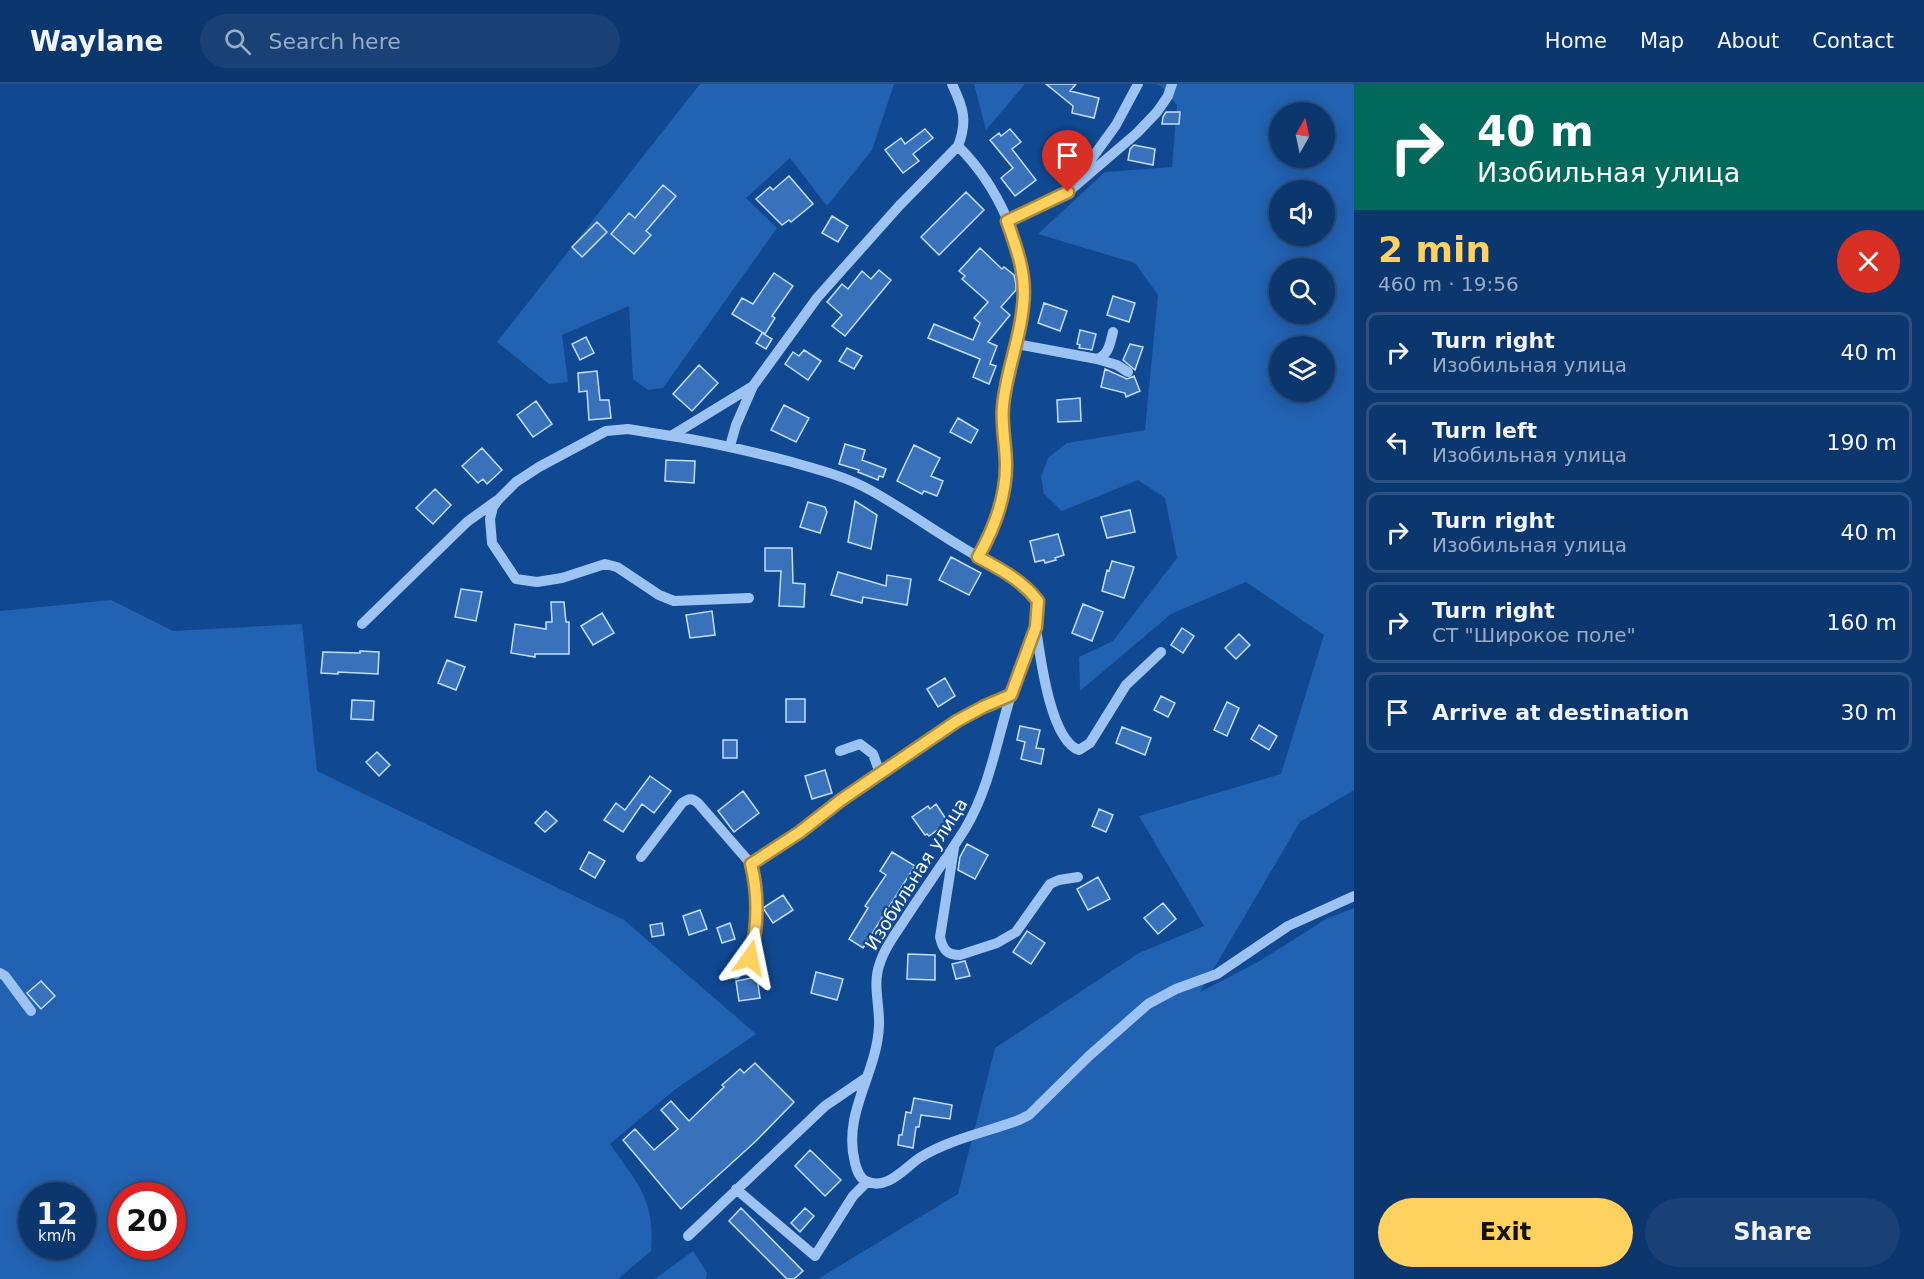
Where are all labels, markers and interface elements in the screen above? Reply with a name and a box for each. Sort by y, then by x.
search box [200,14,620,68]
text: Waylane [30,25,164,58]
icon: search [221,25,254,58]
text: Search here [269,29,401,54]
text: Home [1545,29,1607,53]
text: Map [1640,29,1684,53]
text: About [1717,29,1779,53]
text: Contact [1812,29,1894,53]
north arrow [1269,102,1335,168]
map controls [1269,102,1335,402]
text: 40 m [1477,107,1594,156]
icon: right [1378,108,1456,186]
pin [1042,130,1093,192]
icon: arrive [1051,139,1084,172]
text: Изобильная улица [1477,157,1740,188]
button: sound [1269,180,1335,246]
text: 2 min [1378,229,1491,270]
button: close [1837,230,1900,293]
button: search [1269,258,1335,324]
text: 460 m · 19:56 [1378,272,1519,296]
text: Turn right [1432,328,1555,353]
button: layers [1269,336,1335,402]
icon: right [1381,336,1414,369]
text: 40 m [1841,340,1897,365]
text: Изобильная улица [1432,353,1627,377]
text: Turn left [1432,418,1537,443]
icon: left [1381,426,1414,459]
text: 190 m [1827,430,1897,455]
text: Изобильная улица [1432,443,1627,467]
text: Turn right [1432,508,1555,533]
icon: right [1381,516,1414,549]
text: 40 m [1841,520,1897,545]
text: Изобильная улица [1432,533,1627,557]
text: Turn right [1432,598,1555,623]
icon: right [1381,606,1414,639]
text: 160 m [1827,610,1897,635]
text: СТ "Широкое поле" [1432,623,1636,647]
icon: arrive [1381,696,1414,729]
text: Arrive at destination [1432,700,1689,725]
text: 30 m [1841,700,1897,725]
street label: Изобильная улица [861,794,971,954]
position arrow [718,926,782,990]
speed limit sign: 20 [108,1182,186,1260]
text: 12 [36,1196,78,1231]
button: Exit [1378,1198,1633,1267]
button: Share [1645,1198,1900,1267]
text: km/h [38,1227,76,1245]

